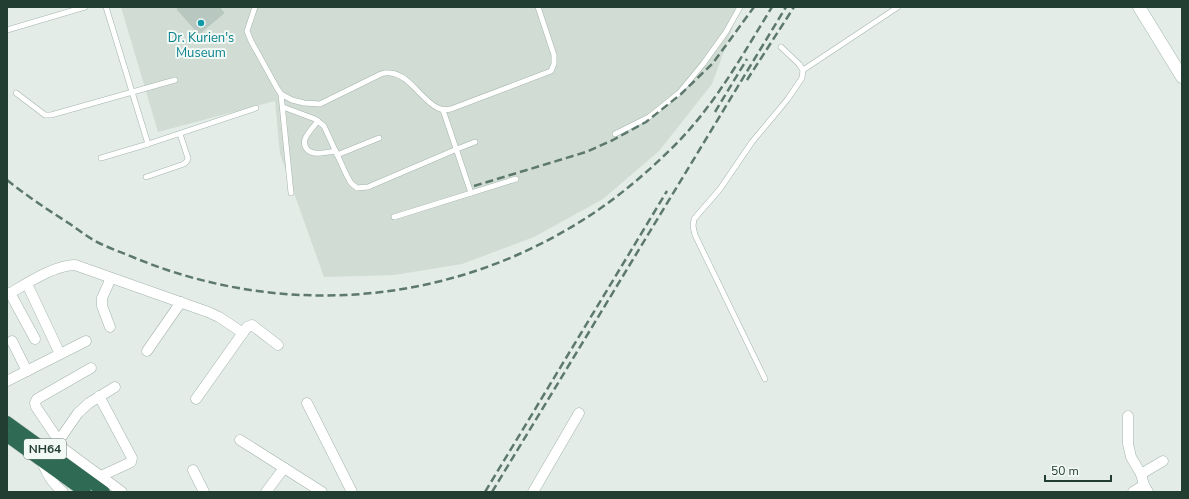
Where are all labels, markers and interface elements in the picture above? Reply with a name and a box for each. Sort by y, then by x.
marker: Dr. Kurien's Museum [196,18,206,28]
place label: Dr. Kurien's Museum [168,29,234,62]
road number: NH64 [24,439,66,459]
scale bar [1045,457,1111,483]
text: 50 m [1051,463,1079,479]

